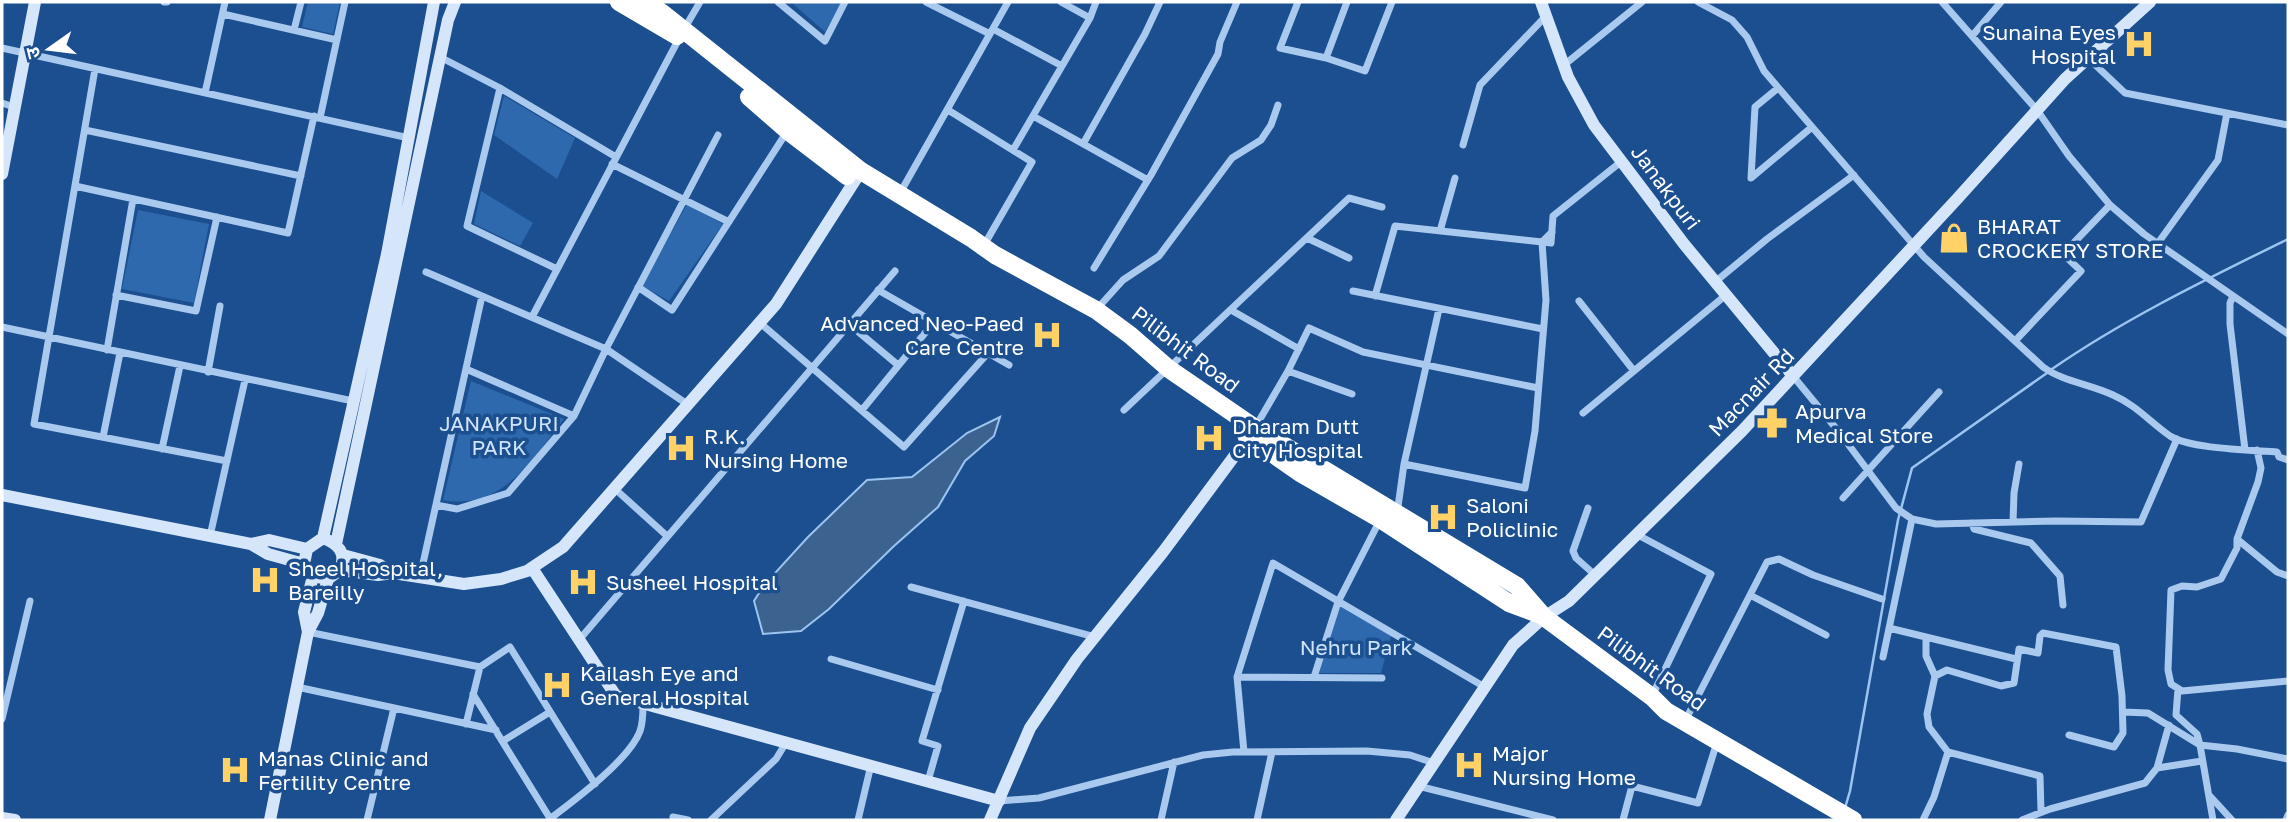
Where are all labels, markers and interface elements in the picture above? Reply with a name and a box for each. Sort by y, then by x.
north arrow [14,14,84,84]
place label: Sunaina Eyes Hospital [1982,19,2116,69]
hospital icon: Sunaina Eyes Hospital [2122,27,2156,61]
text: उ [19,44,45,61]
street label: Janakpuri [1626,139,1706,235]
place label: BHARAT CROCKERY STORE [1977,213,2163,263]
shop icon: BHARAT CROCKERY STORE [1937,221,1971,255]
street label: Pilibhit Road [1127,300,1245,398]
place label: Advanced Neo-Paed Care Centre [820,310,1024,360]
hospital icon: Advanced Neo-Paed Care Centre [1030,318,1064,352]
street label: Macnair Rd [1703,343,1799,441]
place label: Apurva Medical Store [1795,398,1933,448]
pharmacy icon: Apurva Medical Store [1755,406,1789,440]
park label: JANAKPURI PARK [439,410,559,460]
place label: Dharam Dutt City Hospital [1232,413,1363,463]
hospital icon: Dharam Dutt City Hospital [1192,421,1226,455]
place label: R.K. Nursing Home [704,423,848,473]
hospital icon: R.K. Nursing Home [664,431,698,465]
place label: Saloni Policlinic [1466,492,1558,542]
hospital icon: Saloni Policlinic [1426,500,1460,534]
place label: Sheel Hospital, Bareilly [288,555,443,605]
hospital icon: Sheel Hospital, Bareilly [248,563,282,597]
hospital icon: Susheel Hospital [566,565,600,599]
place label: Susheel Hospital [606,569,778,595]
street label: Pilibhit Road [1592,620,1712,716]
park label: Nehru Park [1300,634,1412,660]
place label: Kailash Eye and General Hospital [580,660,749,710]
hospital icon: Kailash Eye and General Hospital [540,668,574,702]
place label: Major Nursing Home [1492,740,1636,790]
place label: Manas Clinic and Fertility Centre [258,745,429,795]
hospital icon: Major Nursing Home [1452,748,1486,782]
hospital icon: Manas Clinic and Fertility Centre [218,753,252,787]

